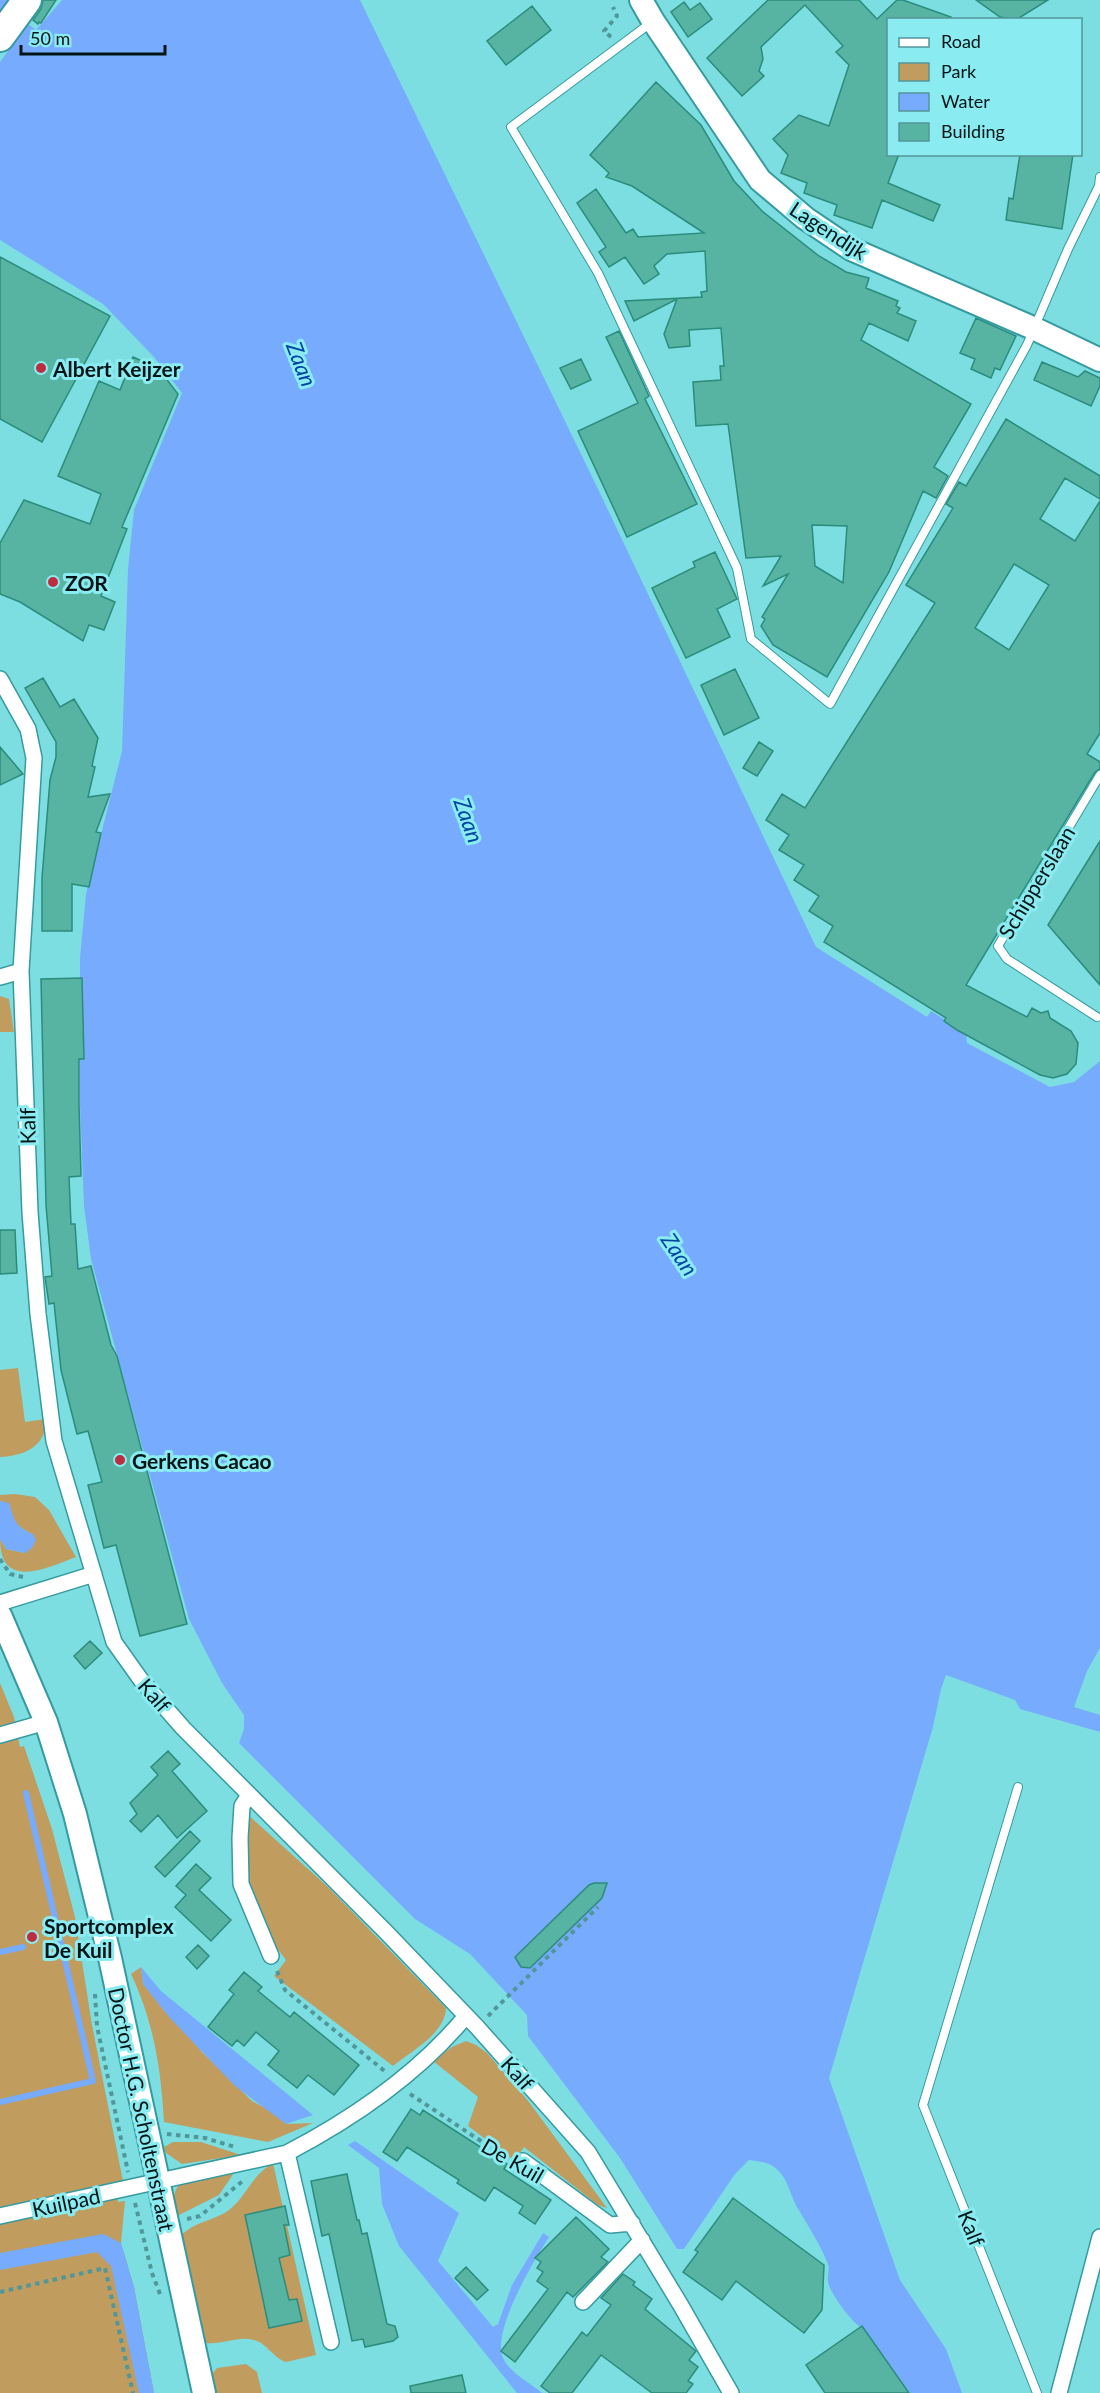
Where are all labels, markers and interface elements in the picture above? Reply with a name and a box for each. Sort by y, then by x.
scale bar [21,18,165,56]
legend [887,18,1082,156]
text: 50 m [30,27,70,49]
text: Road [941,30,981,52]
text: Park [941,60,977,82]
text: Water [941,90,990,112]
text: Building [941,120,1005,142]
street label: Lagendijk [786,196,873,264]
water label: Zaan [281,337,323,390]
place label: Albert Keijzer [52,356,181,381]
marker: Albert Keijzer [34,361,48,375]
place label: ZOR [65,570,108,595]
marker: ZOR [46,575,60,589]
water label: Zaan [448,793,490,846]
street label: Schipperslaan [993,821,1079,943]
street label: Kalf [14,1107,40,1145]
water label: Zaan [655,1227,704,1281]
place label: Gerkens Cacao [132,1448,272,1473]
marker: Gerkens Cacao [113,1453,127,1467]
street label: Kalf [134,1673,177,1717]
place label: Sportcomplex De Kuil [44,1913,174,1962]
marker: Sportcomplex De Kuil [25,1930,39,1944]
street label: Doctor H.G. Scholtenstraat [104,1985,180,2234]
street label: Kalf [496,2051,540,2095]
street label: De Kuil [478,2132,548,2188]
street label: Kuilpad [30,2183,102,2221]
street label: Kalf [954,2206,991,2250]

